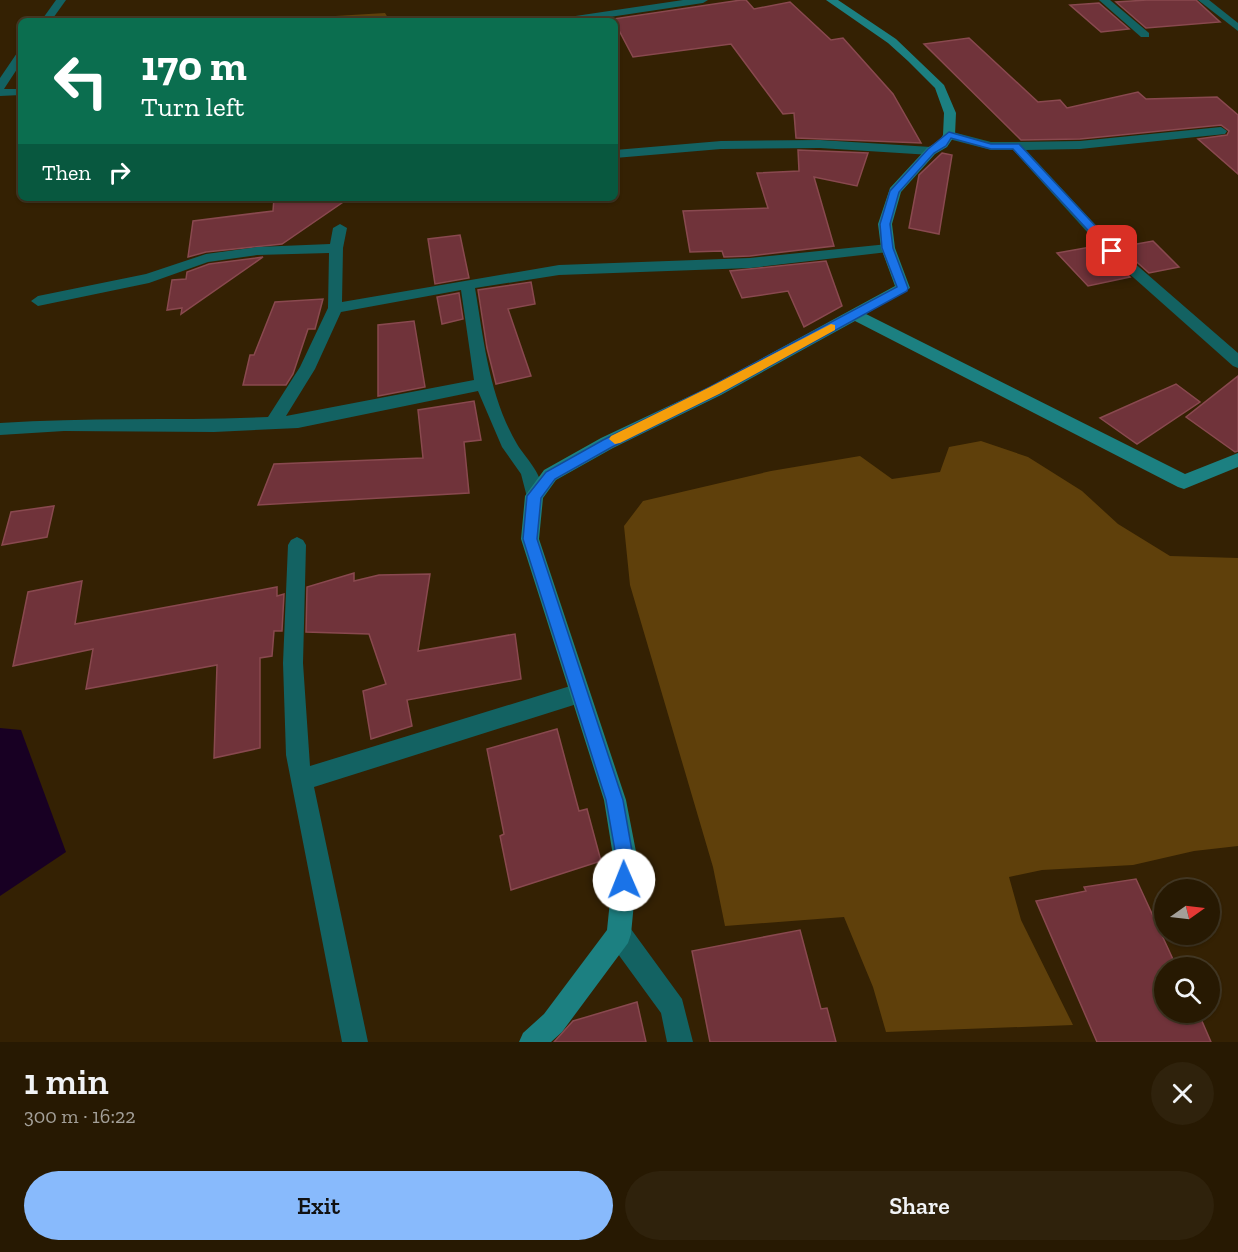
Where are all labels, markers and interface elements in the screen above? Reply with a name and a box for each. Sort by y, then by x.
text: 170 m [141,40,247,91]
icon: left [42,42,120,120]
text: Turn left [141,91,244,123]
icon: right [103,156,136,189]
text: Then [42,159,91,186]
pin [1086,225,1137,276]
icon: arrive [1095,234,1128,267]
position arrow [592,848,656,912]
north arrow [1154,879,1220,945]
map controls [1154,879,1220,1023]
button: search [1154,957,1220,1023]
text: 1 min [24,1060,109,1103]
button: close [1151,1062,1214,1125]
text: 300 m · 16:22 [24,1104,135,1128]
button: Exit [24,1171,613,1240]
button: Share [625,1171,1214,1240]

